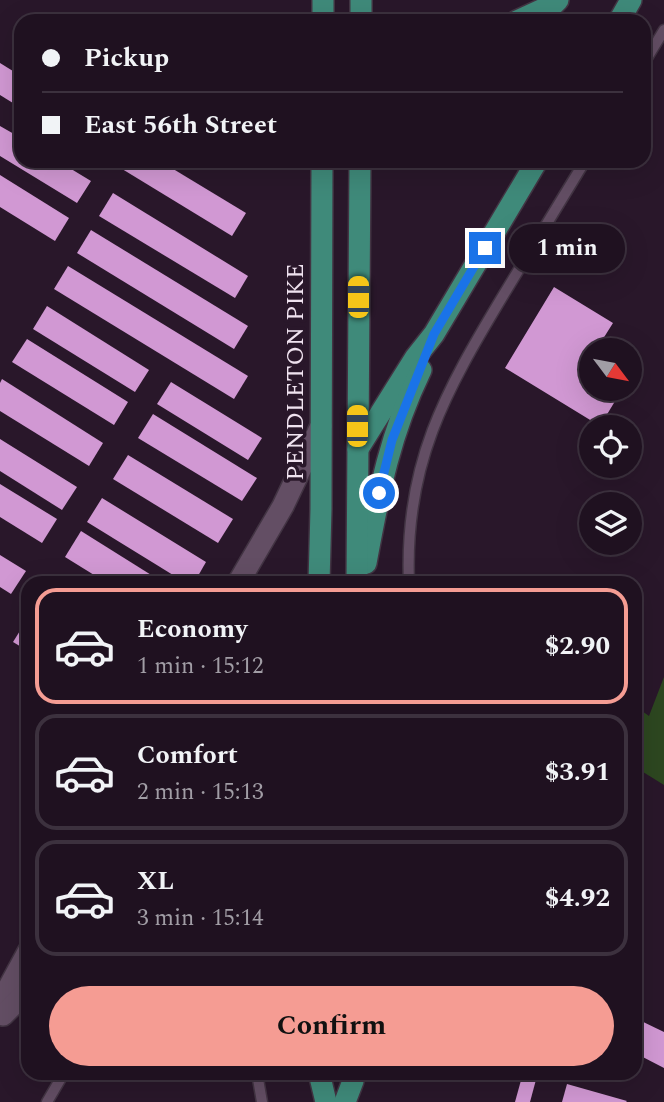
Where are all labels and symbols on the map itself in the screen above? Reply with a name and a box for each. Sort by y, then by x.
callout: 1 min [510,224,625,272]
route end [469,232,501,264]
street label: PENDLETON PIKE [278,263,314,481]
car [348,276,369,318]
north arrow [579,338,642,401]
car [347,405,368,447]
route start [363,477,395,509]

